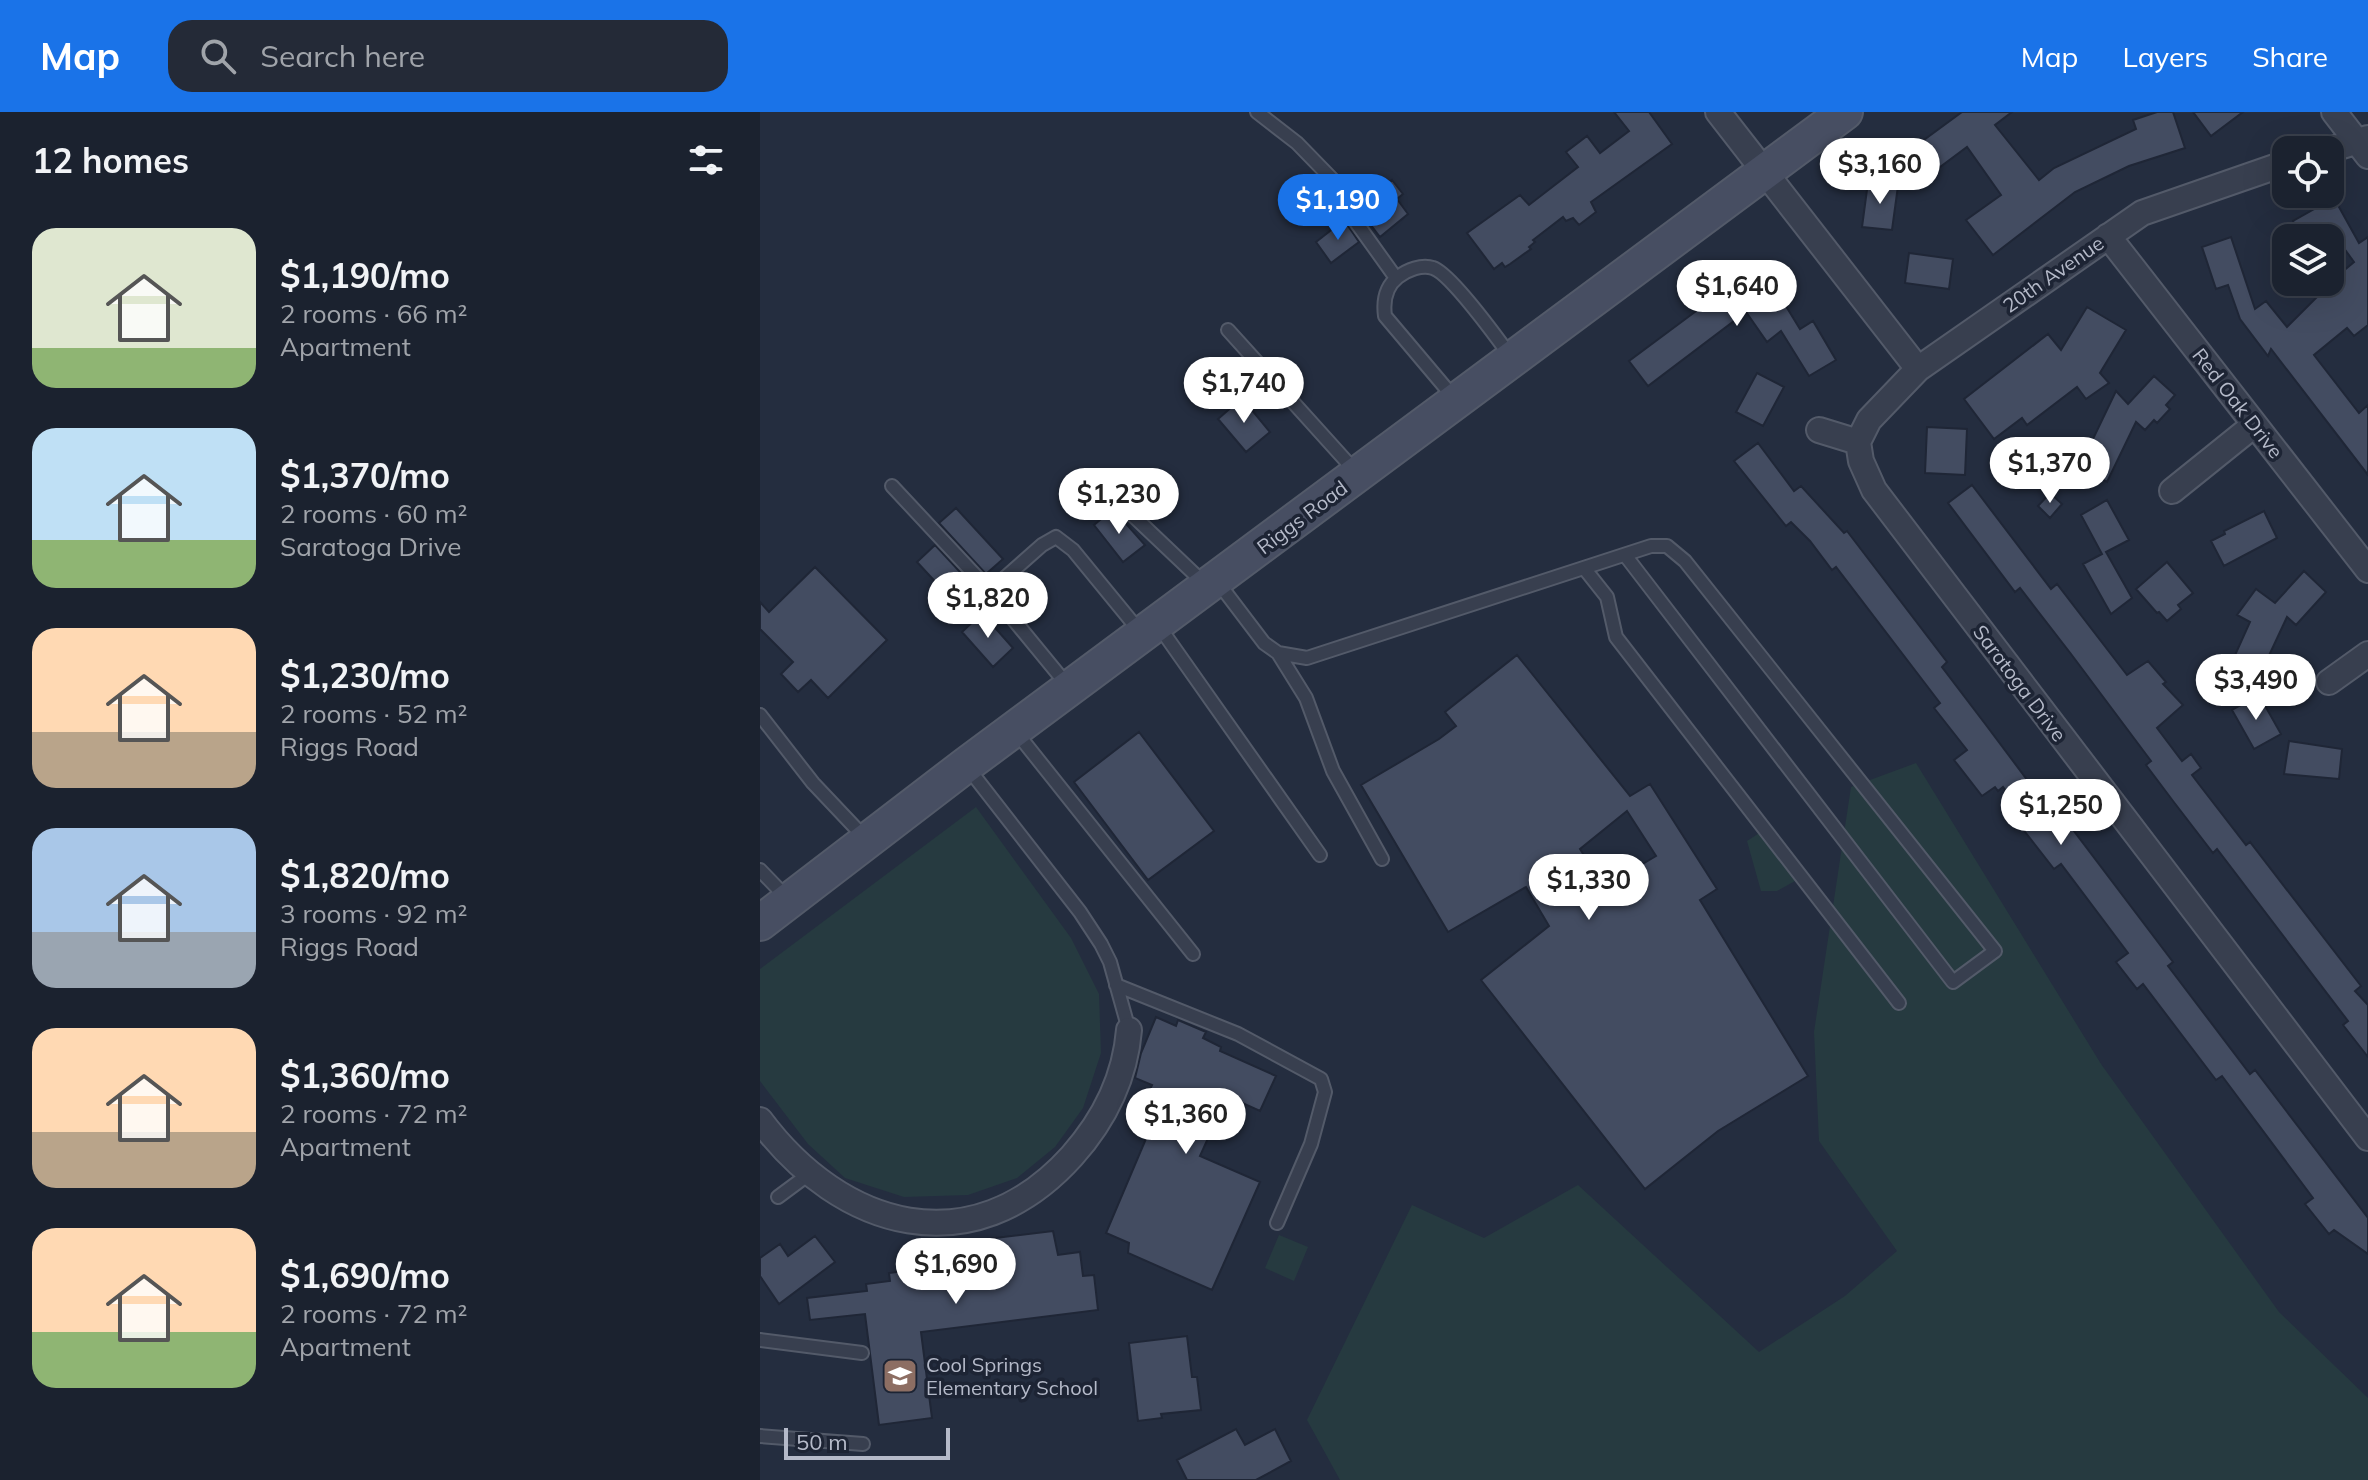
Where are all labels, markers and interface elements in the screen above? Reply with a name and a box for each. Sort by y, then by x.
search box [168,20,728,92]
text: Map [40,32,120,80]
icon: search [196,34,240,78]
text: Search here [260,37,425,75]
text: Map [2021,39,2078,74]
text: Layers [2122,39,2208,74]
text: Share [2252,39,2328,74]
map controls [2272,136,2344,296]
button: locate [2272,136,2344,208]
icon: filters [684,138,728,182]
pin: $3,160 [1815,138,1945,206]
text: 12 homes [32,139,189,182]
text: $3,160 [1838,147,1922,180]
pin: $1,190 [1273,174,1403,242]
text: $1,190 [1296,183,1380,216]
button: layers [2272,224,2344,296]
street label: 20th Avenue [1998,230,2108,318]
text: $1,190/mo [280,254,450,297]
icon: home [96,260,192,356]
pin: $1,640 [1672,260,1802,328]
text: $1,640 [1695,269,1779,302]
text: 2 rooms · 66 m² [280,297,467,330]
text: Apartment [280,330,411,363]
street label: Red Oak Drive [2187,343,2289,463]
pin: $1,740 [1179,357,1309,425]
text: $1,740 [1202,366,1286,399]
pin: $1,370 [1985,437,2115,505]
text: $1,370 [2008,446,2092,479]
text: $1,370/mo [280,454,450,497]
icon: home [96,460,192,556]
pin: $1,230 [1054,468,1184,536]
street label: Riggs Road [1252,475,1352,559]
text: $1,230 [1077,477,1161,510]
text: 2 rooms · 60 m² [280,497,467,530]
text: Saratoga Drive [280,530,461,563]
pin: $1,820 [923,572,1053,640]
text: $1,820 [946,581,1030,614]
street label: Saratoga Drive [1968,620,2072,746]
text: $1,230/mo [280,654,450,697]
pin: $3,490 [2191,654,2321,722]
icon: home [96,660,192,756]
text: $3,490 [2214,663,2298,696]
text: 2 rooms · 52 m² [280,697,467,730]
text: Riggs Road [280,730,419,763]
pin: $1,250 [1996,779,2126,847]
text: $1,250 [2019,788,2103,821]
text: $1,820/mo [280,854,450,897]
pin: $1,330 [1524,854,1654,922]
icon: home [96,860,192,956]
text: $1,330 [1547,863,1631,896]
text: 3 rooms · 92 m² [280,897,467,930]
text: Riggs Road [280,930,419,963]
text: $1,360/mo [280,1054,450,1097]
icon: home [96,1060,192,1156]
pin: $1,360 [1121,1088,1251,1156]
text: 2 rooms · 72 m² [280,1097,467,1130]
text: $1,360 [1144,1097,1228,1130]
text: Apartment [280,1130,411,1163]
pin: $1,690 [891,1238,1021,1306]
text: $1,690 [914,1247,998,1280]
text: $1,690/mo [280,1254,450,1297]
icon: home [96,1260,192,1356]
text: 2 rooms · 72 m² [280,1297,467,1330]
text: Apartment [280,1330,411,1363]
place label: Cool Springs Elementary School [926,1352,1098,1400]
school or university icon: Cool Springs Elementary School [881,1357,919,1395]
scale bar [784,1424,950,1460]
text: 50 m [796,1428,847,1456]

